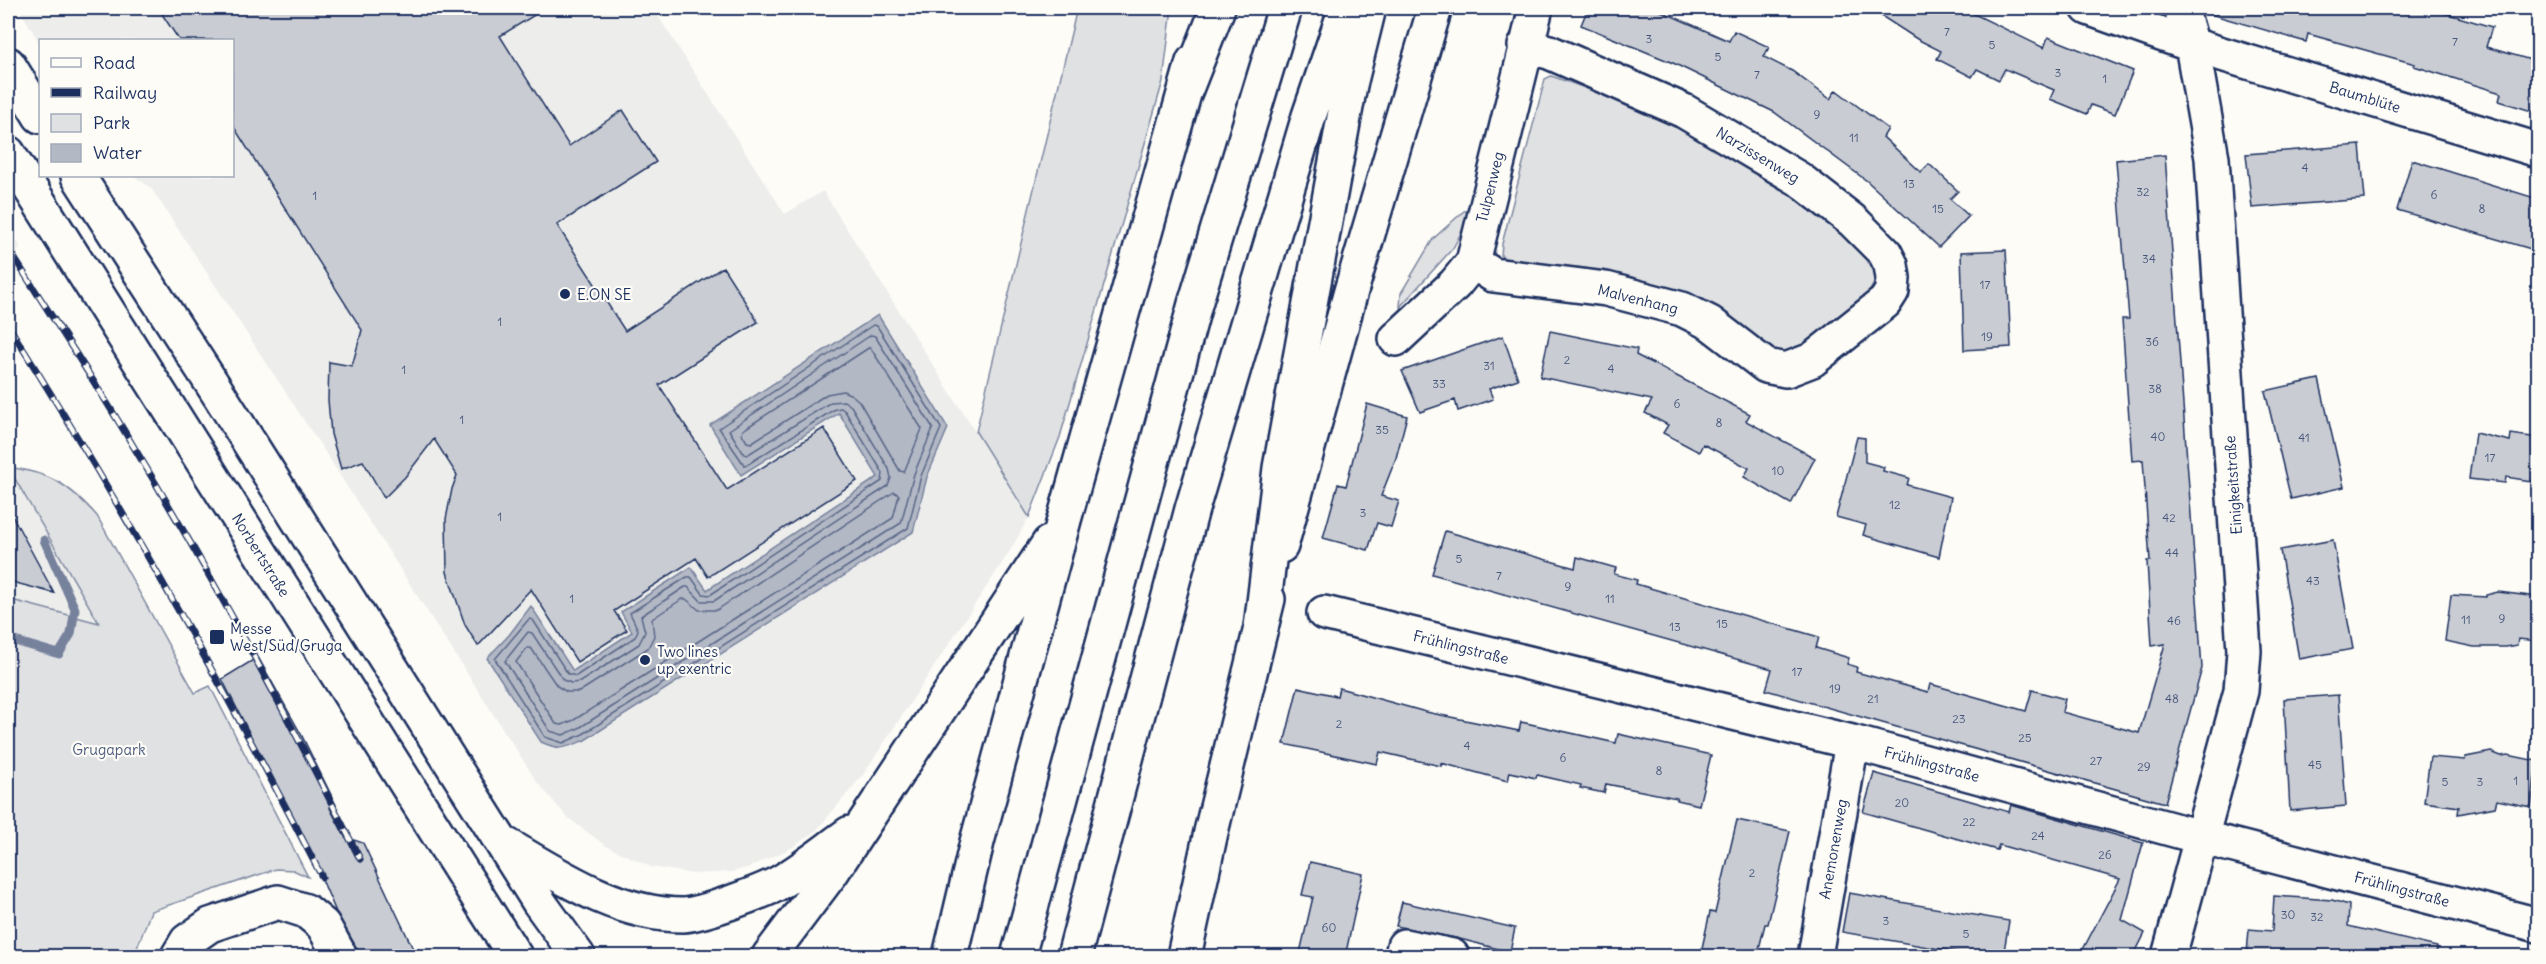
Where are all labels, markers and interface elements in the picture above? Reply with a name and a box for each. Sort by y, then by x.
house number: 7 [1944,24,1950,39]
house number: 3 [1646,31,1653,46]
house number: 7 [2452,34,2458,49]
house number: 5 [1989,37,1996,52]
legend [39,39,234,177]
house number: 5 [1715,49,1722,64]
text: Road [93,51,136,74]
house number: 3 [2055,65,2062,80]
house number: 7 [1754,67,1760,82]
house number: 1 [2103,71,2107,86]
street label: Baumblüte [2327,77,2403,117]
text: Railway [93,81,157,104]
house number: 9 [1814,107,1821,122]
text: Park [93,111,130,134]
street label: Narzissenweg [1713,123,1803,187]
house number: 11 [1849,130,1859,145]
text: Water [93,141,143,164]
street label: Tulpenweg [1472,150,1508,224]
house number: 4 [2302,160,2309,175]
house number: 13 [1903,176,1915,191]
house number: 32 [2136,184,2150,199]
house number: 6 [2431,187,2438,202]
house number: 1 [313,188,317,203]
house number: 15 [1932,201,1944,216]
house number: 8 [2479,201,2486,216]
house number: 34 [2142,251,2156,266]
house number: 17 [1980,277,1990,292]
street label: Malvenhang [1596,280,1680,318]
place label: E.ON SE [577,285,632,304]
marker: E.ON SE [558,287,572,301]
house number: 1 [498,314,502,329]
house number: 19 [1981,329,1993,344]
house number: 36 [2145,334,2159,349]
house number: 2 [1564,352,1571,367]
house number: 31 [1483,358,1495,373]
house number: 4 [1608,361,1615,376]
house number: 1 [402,362,406,377]
house number: 33 [1432,376,1446,391]
house number: 38 [2148,381,2162,396]
house number: 6 [1674,396,1681,411]
house number: 1 [460,412,464,427]
house number: 8 [1716,415,1723,430]
house number: 35 [1375,422,1389,437]
house number: 40 [2151,429,2166,444]
house number: 41 [2298,430,2310,445]
street label: Einigkeitstraße [2220,435,2246,535]
house number: 17 [2485,450,2495,465]
house number: 10 [1772,463,1784,478]
house number: 12 [1889,497,1901,512]
house number: 3 [1360,505,1367,520]
house number: 1 [498,509,502,524]
street label: Norbertstraße [228,510,294,600]
house number: 42 [2162,510,2176,525]
house number: 44 [2165,545,2179,560]
house number: 5 [1456,551,1463,566]
house number: 7 [1496,568,1502,583]
house number: 43 [2306,573,2320,588]
house number: 9 [1565,579,1572,594]
house number: 1 [570,591,574,606]
house number: 11 [1605,591,1615,606]
house number: 9 [2499,611,2506,626]
house number: 11 [2461,612,2471,627]
house number: 46 [2167,613,2181,628]
house number: 15 [1716,616,1728,631]
place label: Messe West/Süd/Gruga [230,619,343,655]
house number: 13 [1669,619,1681,634]
street label: Frühlingstraße [1411,626,1511,668]
marker: Messe West/Süd/Gruga [208,628,226,646]
place label: Two lines up exentric [657,642,732,678]
marker: Two lines up exentric [638,653,652,667]
house number: 17 [1792,664,1802,679]
house number: 19 [1829,681,1841,696]
house number: 21 [1867,691,1879,706]
house number: 48 [2165,691,2179,706]
house number: 23 [1952,711,1966,726]
house number: 2 [1336,716,1343,731]
house number: 25 [2018,730,2032,745]
house number: 4 [1464,738,1471,753]
park label: Grugapark [72,740,146,759]
street label: Frühlingstraße [1882,742,1982,786]
house number: 6 [1560,750,1567,765]
house number: 27 [2090,753,2102,768]
house number: 45 [2308,757,2322,772]
house number: 29 [2137,759,2151,774]
house number: 8 [1656,763,1663,778]
house number: 1 [2514,773,2518,788]
house number: 5 [2442,774,2449,789]
house number: 3 [2477,774,2484,789]
house number: 20 [1895,795,1909,810]
street label: Anemonenweg [1815,797,1851,901]
house number: 22 [1962,814,1976,829]
house number: 24 [2031,828,2045,843]
house number: 26 [2098,847,2112,862]
house number: 2 [1749,865,1756,880]
street label: Frühlingstraße [2352,867,2452,911]
house number: 30 [2281,907,2295,922]
house number: 32 [2310,909,2324,924]
house number: 3 [1883,913,1890,928]
house number: 60 [1322,920,1337,935]
house number: 5 [1963,926,1970,941]

